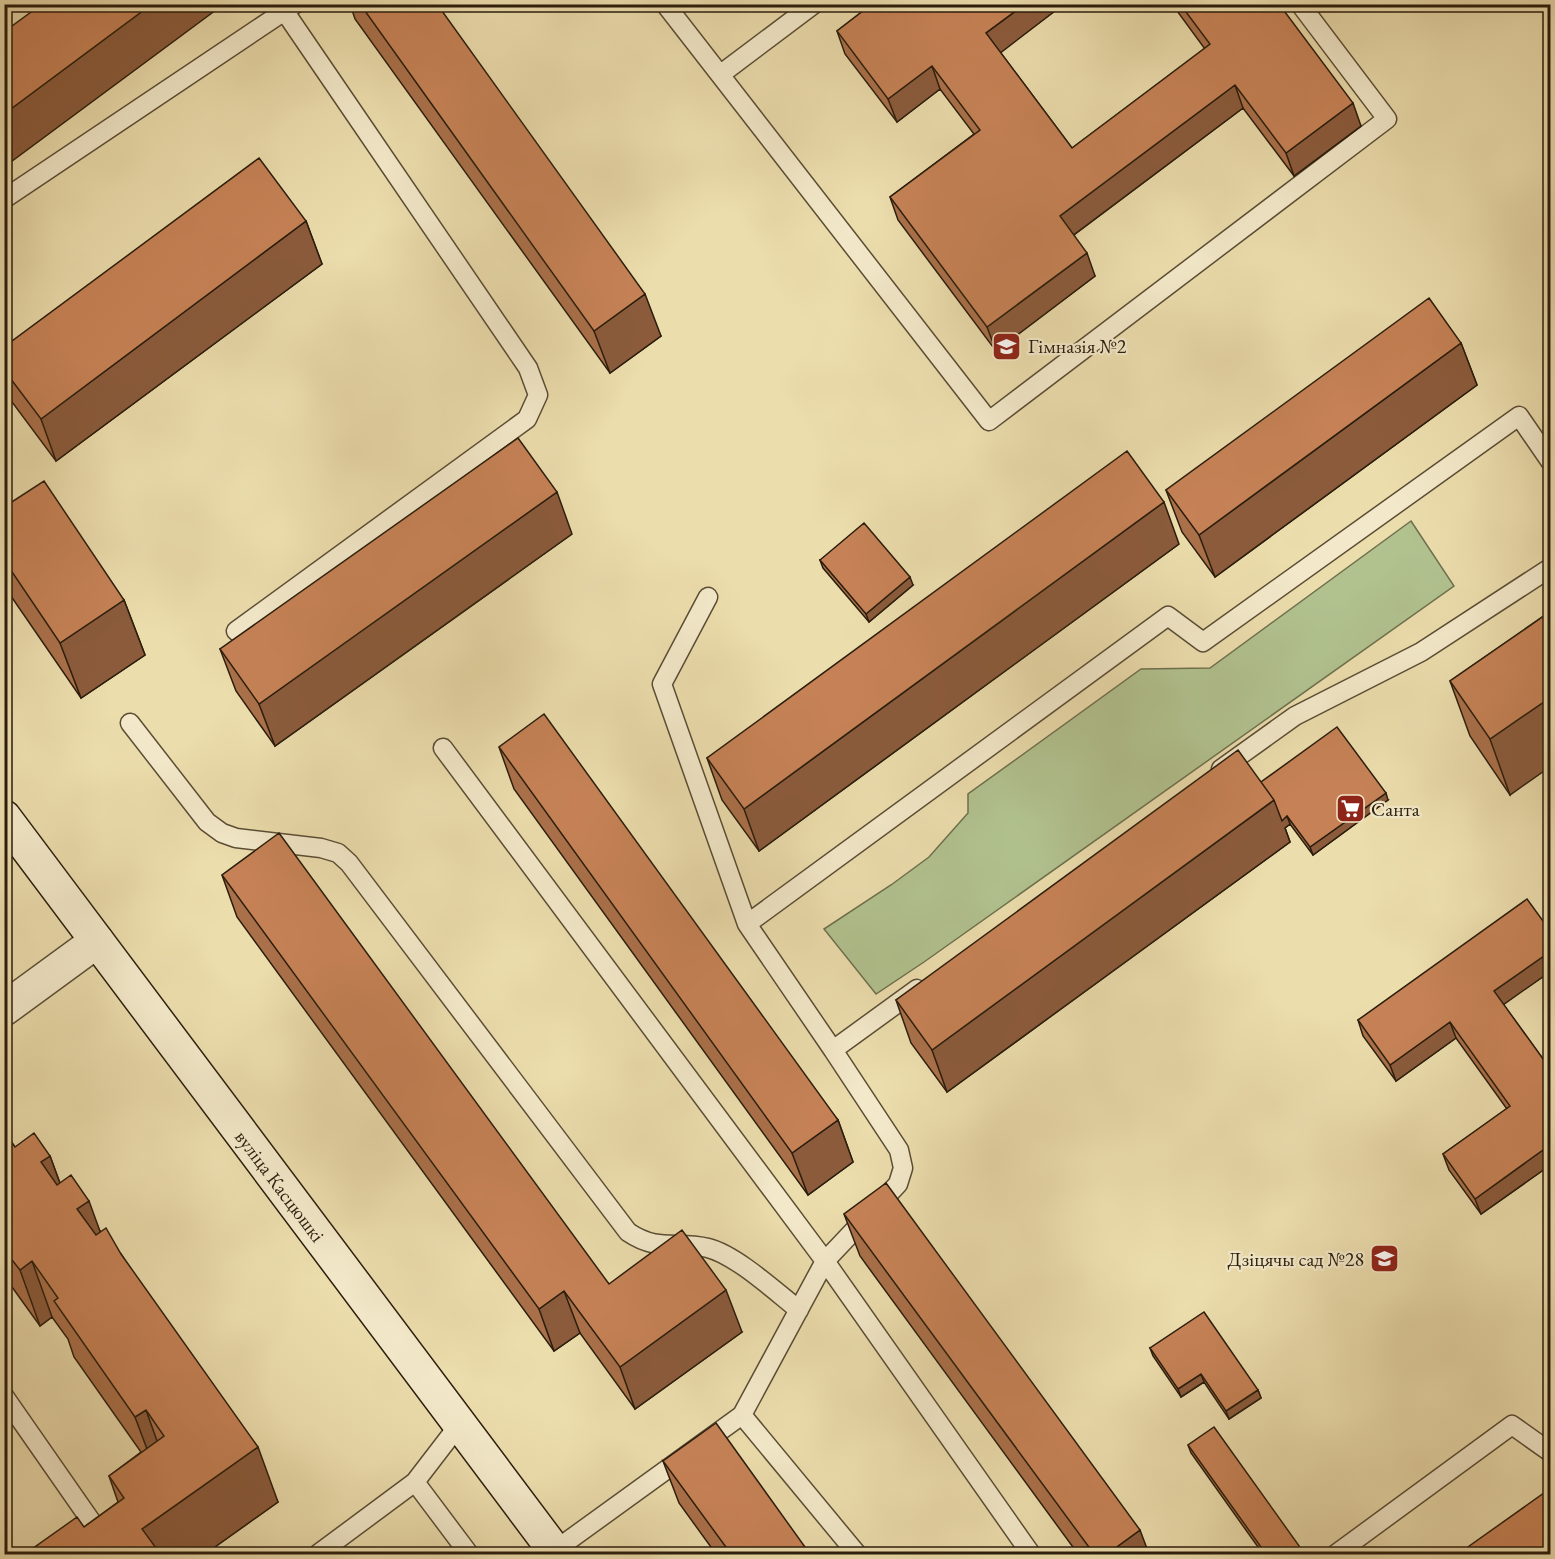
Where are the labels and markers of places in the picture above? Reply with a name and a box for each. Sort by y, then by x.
school or university icon: Гімназія №2 [991,330,1023,362]
place label: Гімназія №2 [1028,333,1127,359]
supermarket icon: Санта [1334,793,1366,825]
place label: Санта [1371,796,1420,822]
school or university icon: Дзіцячы сад №28 [1369,1243,1401,1275]
place label: Дзіцячы сад №28 [1228,1246,1364,1272]

